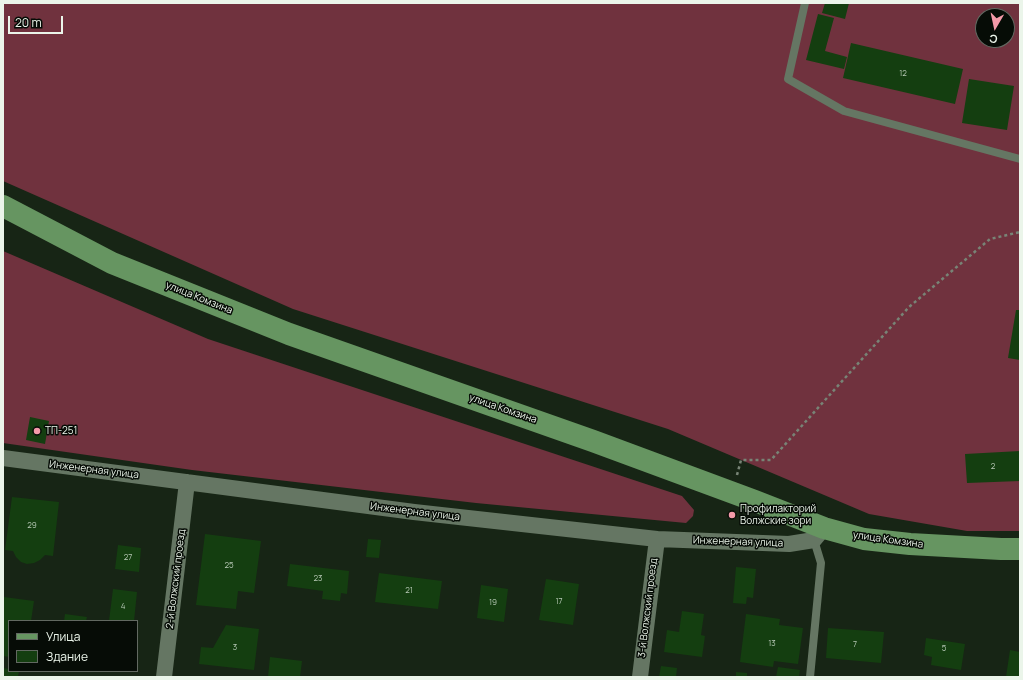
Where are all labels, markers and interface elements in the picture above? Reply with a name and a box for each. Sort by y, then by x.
scale bar [10,8,65,34]
north arrow [975,8,1015,48]
text: 20 m [15,14,42,31]
text: С [988,31,998,47]
house number: 12 [899,69,907,79]
street label: улица Комзина [164,279,234,317]
street label: улица Комзина [468,392,538,426]
place label: ТП-251 [45,425,77,437]
marker: ТП-251 [32,426,42,436]
street label: Инженерная улица [48,459,140,481]
house number: 2 [991,462,995,472]
street label: Инженерная улица [369,501,461,523]
place label: Профилакторий Волжские зори [740,503,816,526]
marker: Профилакторий Волжские зори [727,510,737,520]
house number: 29 [27,521,37,531]
street label: 2-й Волжский проезд [164,529,188,629]
street label: улица Комзина [852,529,924,551]
street label: Инженерная улица [693,534,783,550]
house number: 27 [124,553,132,563]
street label: 3-й Волжский проезд [636,558,660,658]
house number: 25 [224,561,234,571]
house number: 23 [314,574,322,584]
house number: 21 [405,586,413,596]
house number: 17 [555,597,563,607]
house number: 19 [489,598,497,608]
house number: 4 [121,602,125,612]
legend [8,620,138,672]
text: Улица [46,628,80,645]
house number: 13 [768,639,776,649]
house number: 7 [853,640,857,650]
house number: 3 [233,643,237,653]
house number: 5 [942,644,946,654]
text: Здание [46,648,88,665]

